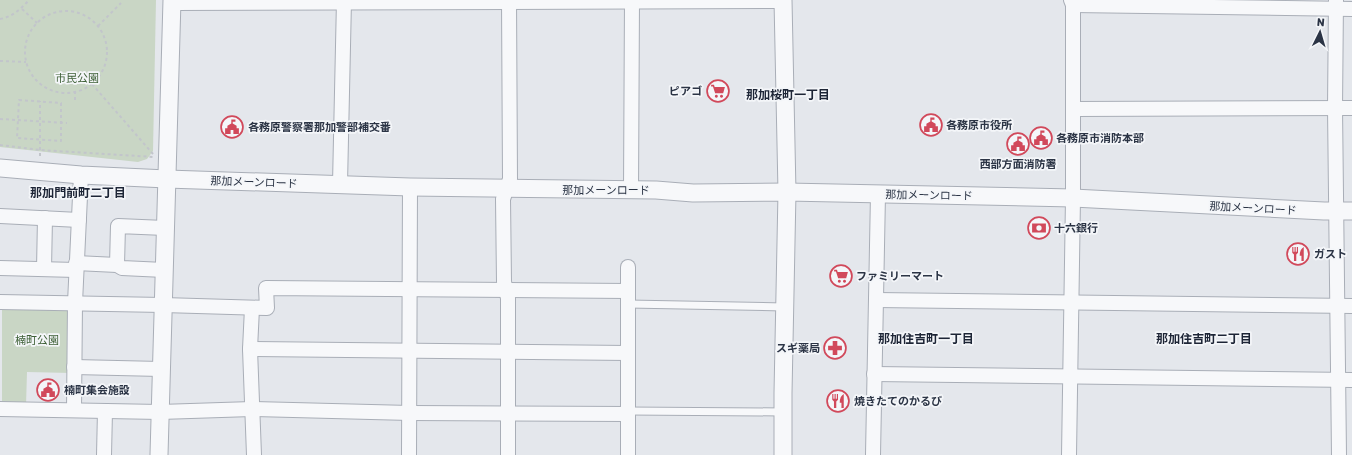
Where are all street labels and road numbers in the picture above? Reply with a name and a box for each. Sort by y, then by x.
street label: 那加メーンロード [210,174,298,191]
street label: 那加メーンロード [562,184,650,197]
street label: 那加メーンロード [885,188,973,203]
street label: 那加メーンロード [1209,200,1297,217]

